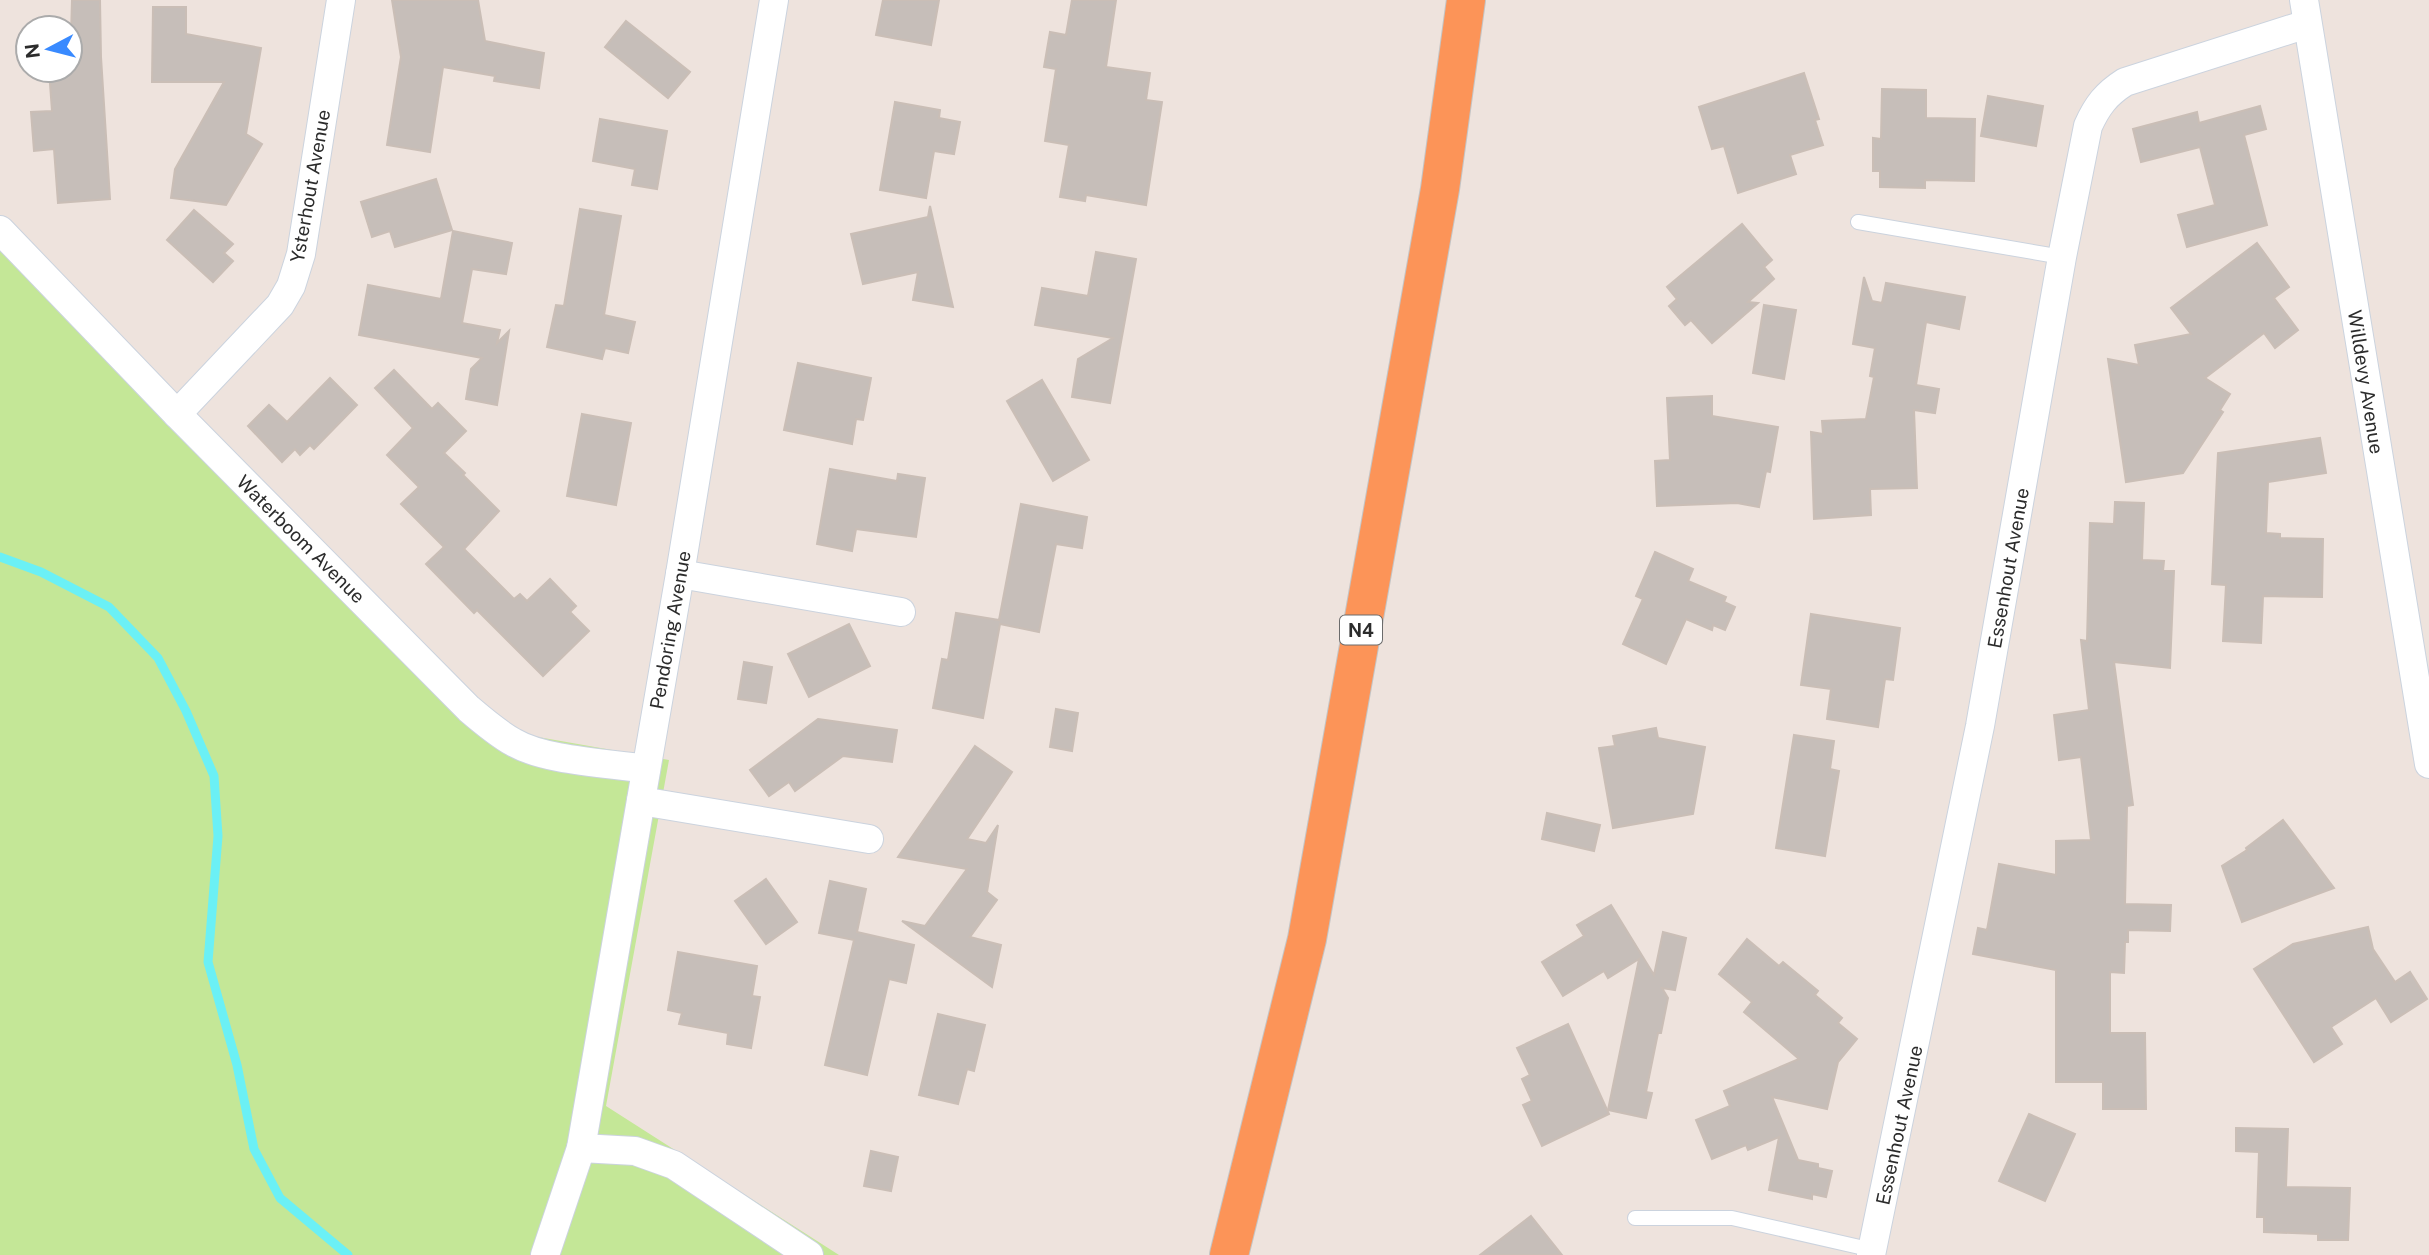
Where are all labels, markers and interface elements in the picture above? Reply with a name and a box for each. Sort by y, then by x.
north arrow [14,14,84,84]
text: N [20,42,44,60]
street label: Ysterhout Avenue [286,108,334,264]
street label: Willdevy Avenue [2344,308,2388,456]
street label: Waterboom Avenue [232,470,370,608]
street label: Essenhout Avenue [1983,486,2033,650]
street label: Pendoring Avenue [645,549,695,711]
road number: N4 [1340,616,1382,644]
street label: Essenhout Avenue [1871,1043,1927,1207]

